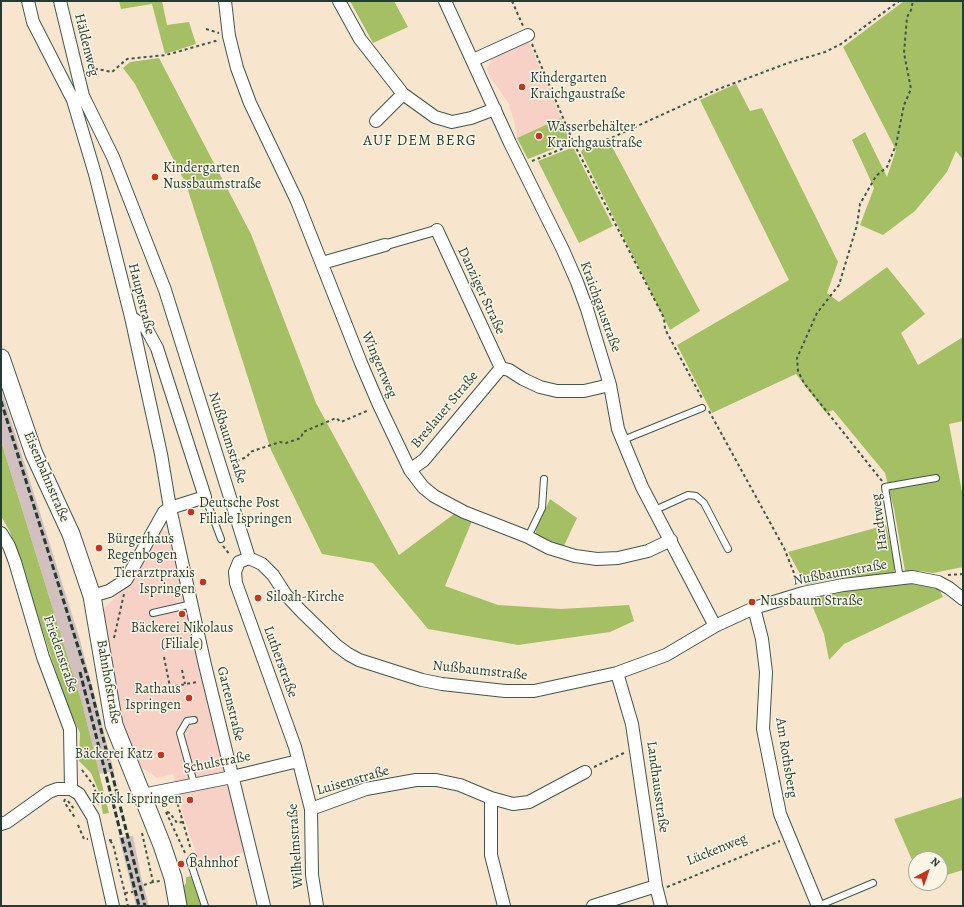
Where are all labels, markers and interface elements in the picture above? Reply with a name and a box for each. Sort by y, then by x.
street label: Häldenweg [70,12,102,78]
place label: Kindergarten Kraichgaustraße [530,71,625,104]
marker: Kindergarten Kraichgaustraße [517,82,527,92]
place label: Wasserbehälter Kraichgaustraße [547,120,642,152]
marker: Wasserbehälter Kraichgaustraße [534,131,544,141]
district label: AUF DEM BERG [363,132,477,150]
place label: Kindergarten Nussbaumstraße [163,161,261,194]
marker: Kindergarten Nussbaumstraße [150,172,160,182]
street label: Danziger Straße [453,245,509,337]
street label: Kraichgaustraße [576,259,624,355]
street label: Hauptstraße [124,262,158,336]
street label: Wingertweg [358,329,400,401]
street label: Breslauer Straße [408,368,482,452]
street label: Nußbaumstraße [204,390,250,486]
street label: Eisenbahnstraße [19,429,73,525]
street label: Hardtweg [868,493,892,551]
place label: Deutsche Post Filiale Ispringen [199,496,292,528]
marker: Deutsche Post Filiale Ispringen [186,507,196,517]
place label: Bürgerhaus Regenbogen [107,532,177,564]
marker: Bürgerhaus Regenbogen [94,543,104,553]
street label: Nußbaumstraße [792,556,888,590]
place label: Tierarztpraxis Ispringen [114,566,195,598]
marker: Tierarztpraxis Ispringen [198,577,208,587]
place label: Siloah-Kirche [266,590,344,606]
marker: Siloah-Kirche [253,593,263,603]
place label: Nussbaum Straße [760,594,863,610]
marker: Nussbaum Straße [747,597,757,607]
marker: Bäckerei Nikolaus (Filiale) [177,609,187,619]
street label: Friedenstraße [39,613,81,695]
place label: Bäckerei Nikolaus (Filiale) [131,621,233,654]
street label: Lutherstraße [259,624,301,700]
street label: Bahnhofstraße [92,638,124,726]
street label: Nußbaumstraße [432,658,528,684]
street label: Gartenstraße [213,665,247,743]
place label: Rathaus Ispringen [125,682,181,714]
marker: Rathaus Ispringen [184,693,194,703]
street label: Am Rothsberg [771,717,801,799]
street label: Landhausstraße [642,740,672,834]
place label: Bäckerei Katz [75,747,153,763]
street label: Schulstraße [182,748,252,778]
marker: Bäckerei Katz [156,750,166,760]
street label: Luisenstraße [315,763,391,799]
place label: Kiosk Ispringen [91,792,182,808]
marker: Kiosk Ispringen [185,795,195,805]
street label: Wilhelmstraße [285,803,307,889]
street label: Lückenweg [684,830,750,870]
north arrow [908,851,948,891]
text: N [927,854,943,871]
place label: Bahnhof [189,856,238,872]
marker: Bahnhof [176,859,186,869]

